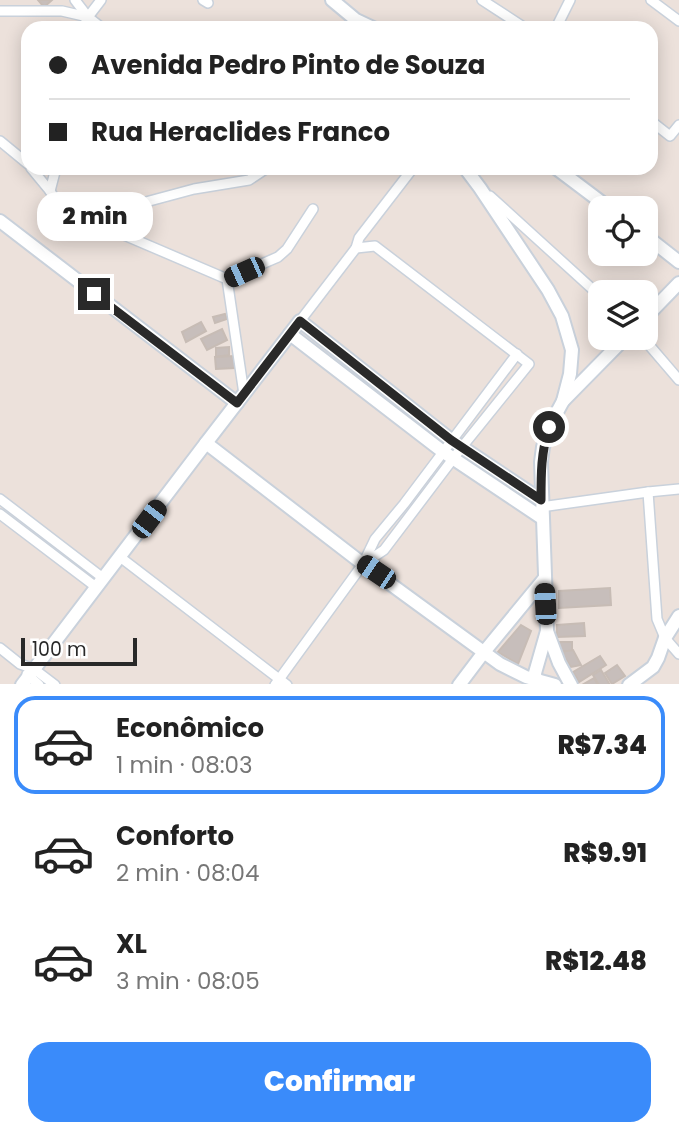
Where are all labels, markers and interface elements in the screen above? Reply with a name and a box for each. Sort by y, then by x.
text: Avenida Pedro Pinto de Souza [91,47,485,83]
text: Rua Heraclides Franco [91,114,390,150]
callout: 2 min [36,192,152,242]
map controls [588,196,658,350]
button: locate [588,196,658,266]
text: 2 min [63,200,127,232]
car [221,254,268,290]
route end [78,278,110,310]
button: layers [588,280,658,350]
route start [533,411,565,443]
car [128,496,171,542]
car [353,552,400,592]
car [534,582,557,626]
scale bar [21,636,136,667]
text: 100 m [32,636,87,663]
text: Econômico [116,710,264,746]
icon: car [32,714,95,777]
text: R$7.34 [557,727,647,763]
text: 1 min · 08:03 [116,749,253,781]
text: Conforto [116,818,234,854]
icon: car [32,822,95,885]
text: R$9.91 [563,835,647,871]
text: 2 min · 08:04 [116,857,259,889]
text: XL [116,926,147,962]
icon: car [32,930,95,993]
text: R$12.48 [545,943,647,979]
text: 3 min · 08:05 [116,965,260,997]
button: Confirmar [28,1042,651,1122]

